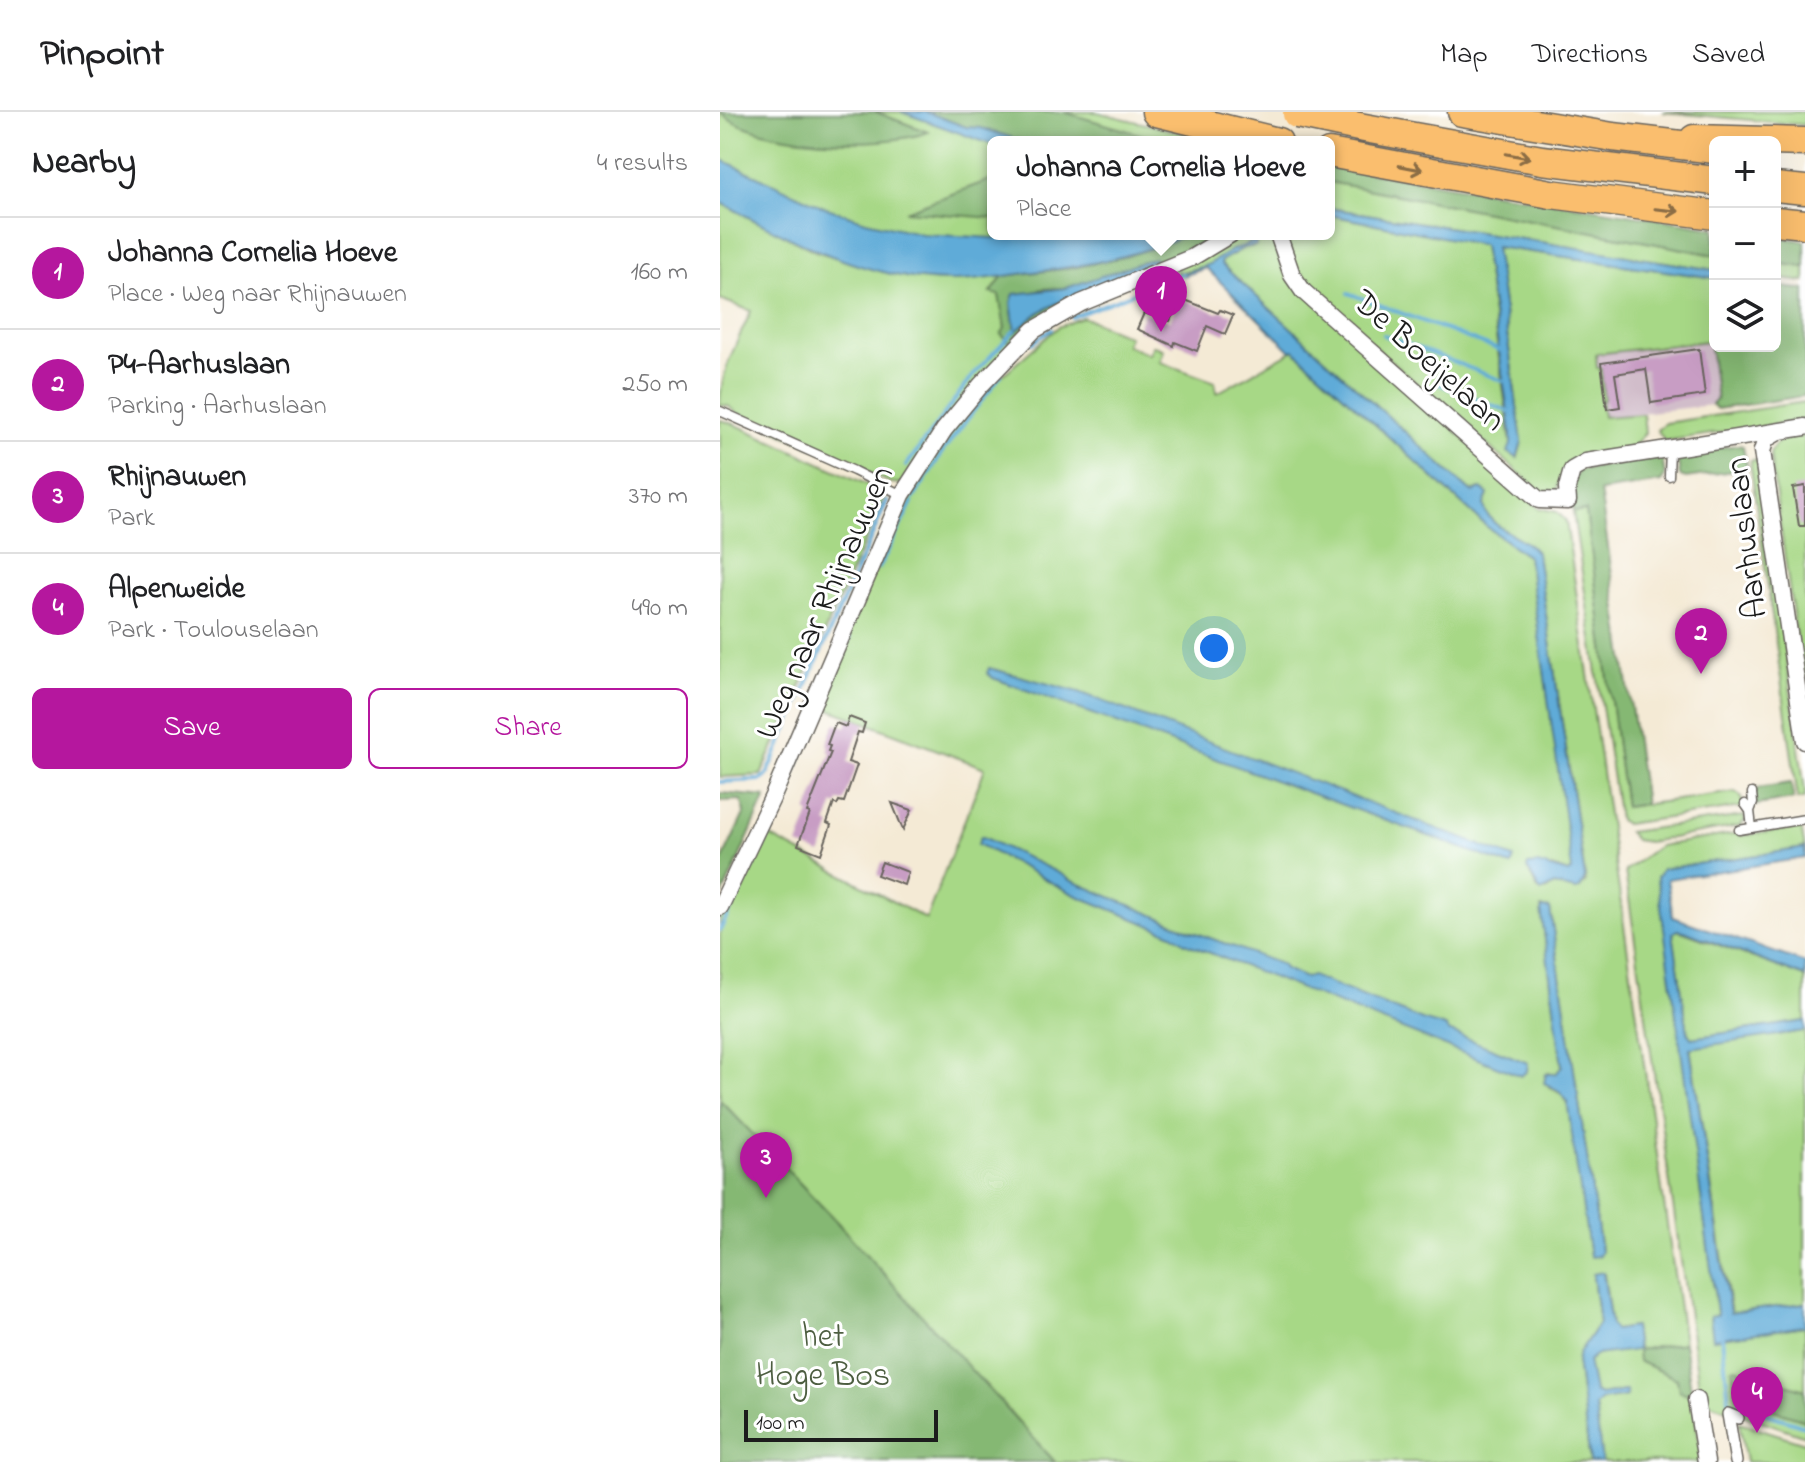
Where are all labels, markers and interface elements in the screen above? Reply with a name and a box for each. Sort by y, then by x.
text: Pinpoint [40,27,164,83]
text: Map [1440,35,1488,76]
text: Directions [1532,35,1648,76]
text: Saved [1692,35,1765,76]
popup [987,136,1335,240]
map controls [1709,136,1781,352]
button: + [1709,136,1781,208]
text: Nearby [32,139,136,189]
text: 4 results [597,145,688,183]
text: Johanna Cornelia Hoeve [1016,147,1306,191]
one-way arrow [1505,149,1530,164]
one-way arrow [1397,162,1423,177]
text: Place [1016,191,1072,229]
one-way arrow [1653,203,1680,218]
button: − [1709,208,1781,280]
text: Johanna Cornelia Hoeve [108,232,397,276]
text: 1 [54,254,62,292]
text: 160 m [630,254,688,292]
pin: 1 [1135,266,1187,332]
text: Place · Weg naar Rhijnauwen [108,276,407,314]
street label: De Boeijelaan [1339,279,1516,445]
button: layers [1709,280,1781,352]
text: P4-Aarhuslaan [108,344,290,388]
text: 2 [52,366,64,404]
text: 250 m [622,366,688,404]
text: Parking · Aarhuslaan [108,388,326,426]
street label: Aarhuslaan [1713,455,1783,621]
text: Rhijnauwen [108,456,246,500]
street label: Weg naar Rhijnauwen [743,458,909,748]
text: 3 [53,478,63,516]
text: 370 m [629,478,688,516]
text: Park [108,500,155,538]
text: Alpenweide [108,568,245,612]
text: 4 [53,590,63,628]
text: 490 m [632,590,688,628]
pin: 2 [1675,608,1727,674]
text: Park · Toulouselaan [108,612,319,650]
your location [1194,628,1234,668]
button: Save [32,688,352,769]
button: Share [368,688,688,769]
pin: 3 [740,1132,792,1198]
park label: het Hoge Bos [756,1313,890,1402]
pin: 4 [1731,1367,1783,1433]
scale bar [744,1406,938,1442]
text: 100 m [756,1408,805,1440]

